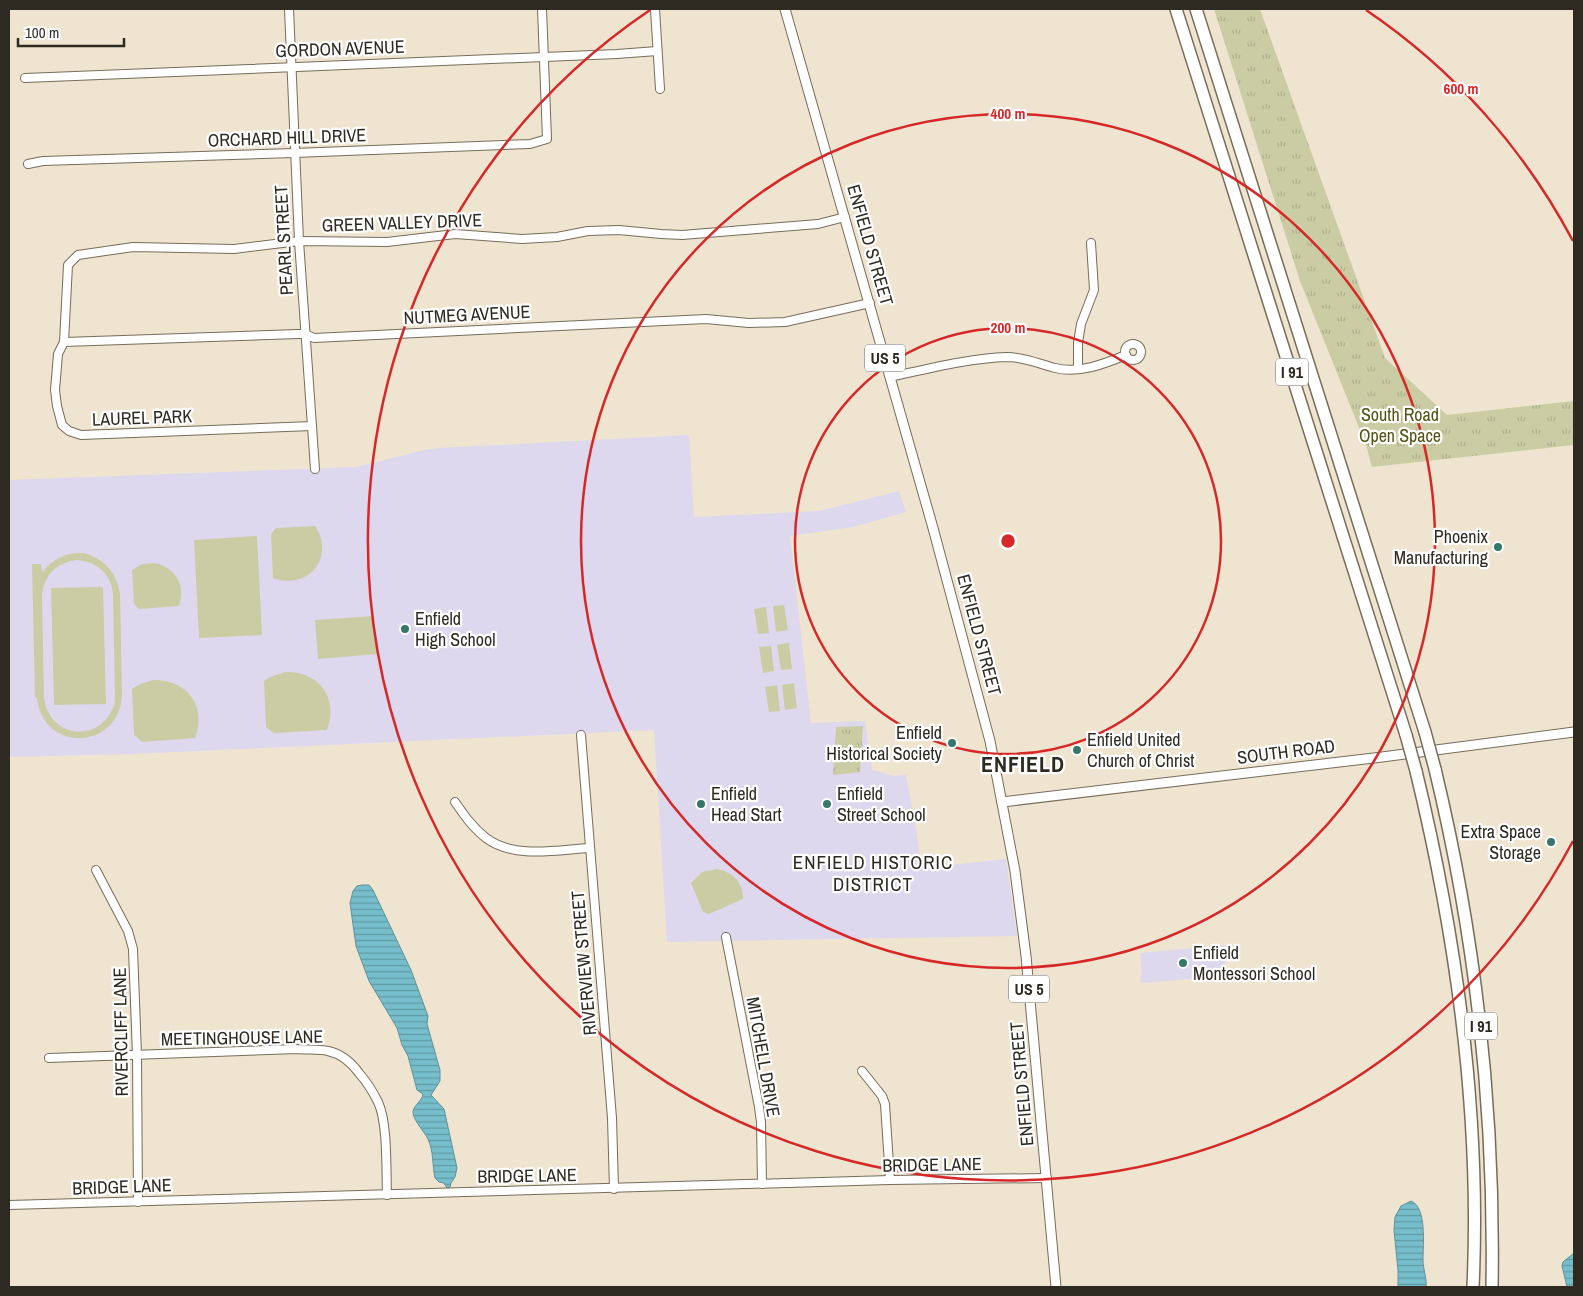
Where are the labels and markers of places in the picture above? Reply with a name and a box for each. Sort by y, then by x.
place label: Phoenix Manufacturing [1394,524,1489,570]
centre of rings [999,532,1017,550]
marker: Phoenix Manufacturing [1492,541,1504,553]
place label: Enfield High School [415,606,495,652]
marker: Enfield High School [399,623,411,635]
place label: Enfield Historical Society [826,720,943,766]
place label: Enfield United Church of Christ [1087,727,1194,773]
marker: Enfield Historical Society [946,737,958,749]
marker: Enfield United Church of Christ [1071,744,1083,756]
place label: Enfield Head Start [711,781,782,827]
place label: Enfield Street School [837,781,926,827]
marker: Enfield Head Start [695,798,707,810]
marker: Enfield Street School [821,798,833,810]
place label: Extra Space Storage [1461,819,1541,865]
marker: Extra Space Storage [1545,836,1557,848]
place label: Enfield Montessori School [1193,940,1315,986]
marker: Enfield Montessori School [1177,957,1189,969]

